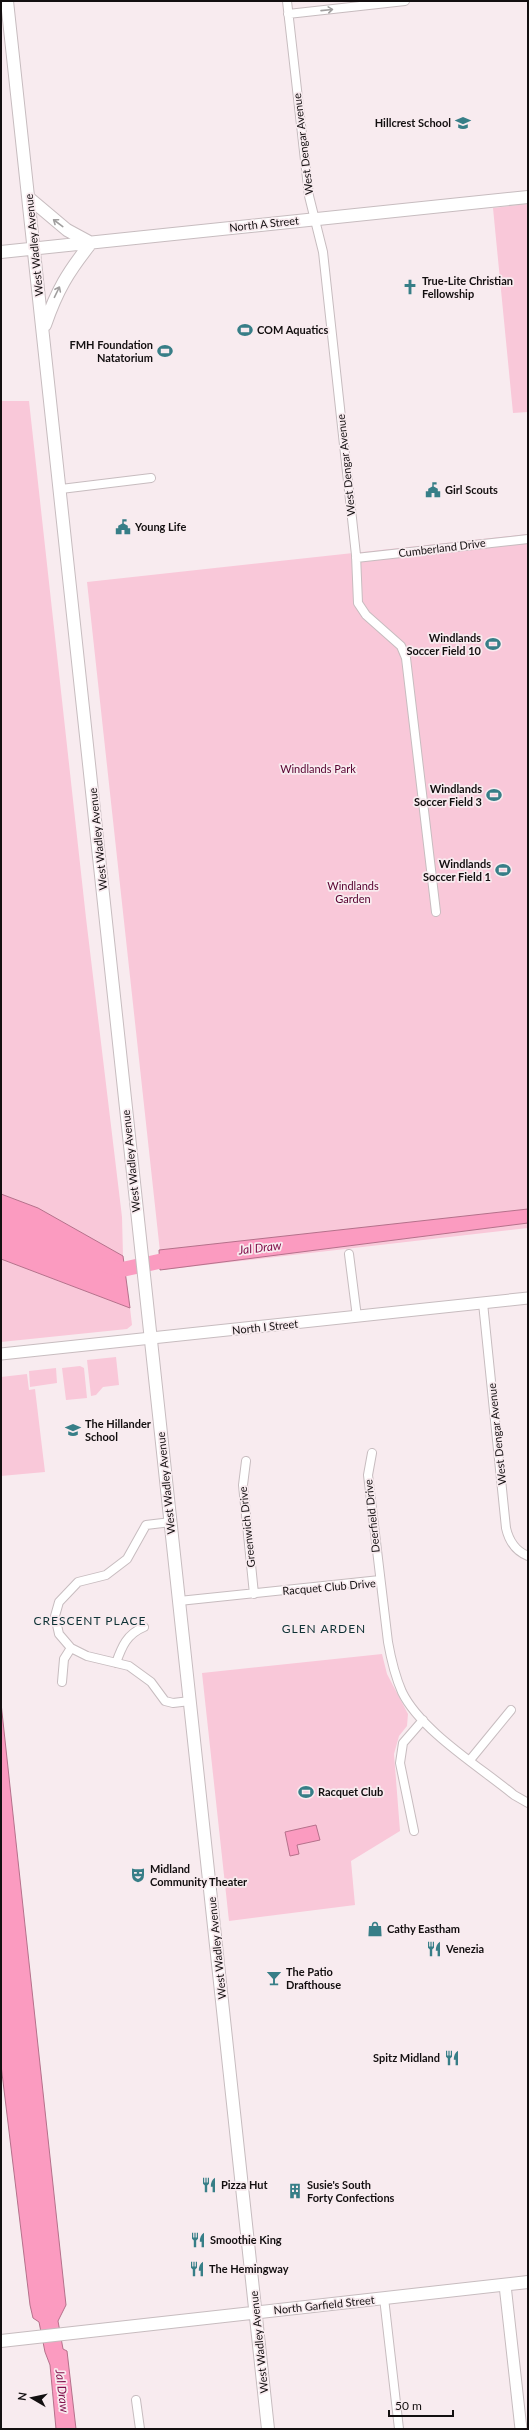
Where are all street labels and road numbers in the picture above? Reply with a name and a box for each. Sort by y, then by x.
street label: West Dengar Avenue [290,92,315,196]
street label: West Wadley Avenue [22,193,45,297]
street label: North A Street [229,213,299,234]
street label: West Dengar Avenue [334,413,357,517]
street label: Cumberland Drive [398,536,486,559]
street label: West Wadley Avenue [86,787,109,891]
street label: West Wadley Avenue [119,1109,142,1213]
street label: North I Street [231,1317,299,1336]
street label: West Dengar Avenue [485,1382,508,1486]
street label: West Wadley Avenue [154,1431,177,1535]
street label: Deerfield Drive [361,1478,382,1553]
street label: Greenwich Drive [236,1486,257,1568]
street label: Racquet Club Drive [282,1576,376,1597]
street label: West Wadley Avenue [205,1896,228,2000]
street label: West Wadley Avenue [247,2290,270,2394]
street label: North Garfield Street [273,2293,375,2316]

